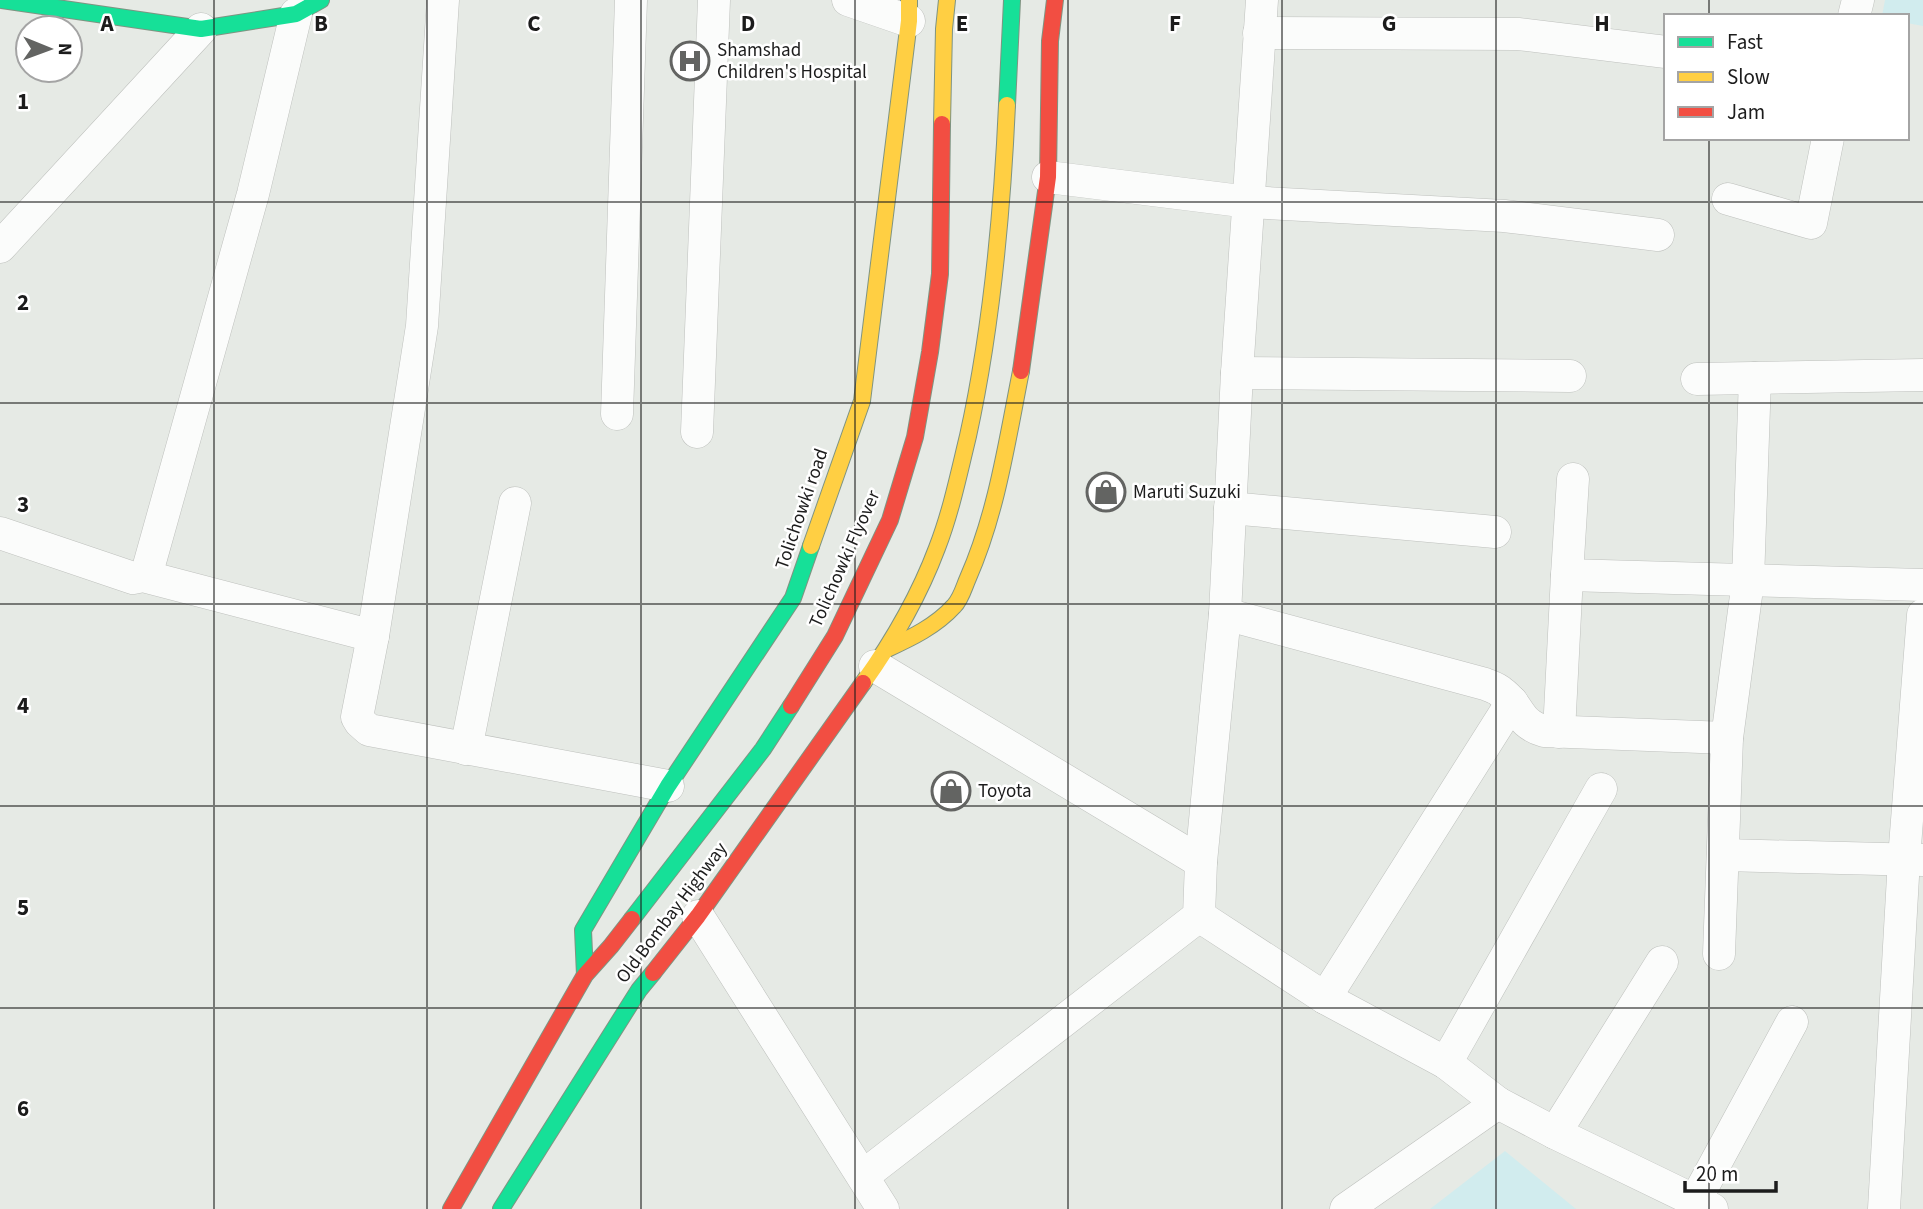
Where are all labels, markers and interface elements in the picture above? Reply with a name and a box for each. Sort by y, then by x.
text: A [99,7,114,40]
text: B [314,7,328,40]
text: C [527,7,541,40]
text: D [741,7,755,40]
text: E [956,7,968,40]
text: F [1169,7,1181,40]
text: G [1382,7,1396,40]
text: H [1594,7,1610,40]
north arrow [14,14,84,84]
legend [1664,14,1909,140]
text: Fast [1727,27,1763,57]
place label: Shamshad Children's Hospital [717,37,867,86]
hospital icon: Shamshad Children's Hospital [669,40,711,82]
text: N [51,43,78,56]
text: Slow [1727,62,1770,92]
text: 1 [17,85,29,118]
text: Jam [1727,97,1765,127]
text: 2 [17,286,29,319]
street label: Tolichowki road [769,445,835,573]
shop icon: Maruti Suzuki [1085,471,1127,513]
place label: Maruti Suzuki [1133,479,1241,506]
street label: Tolichowki Flyover [803,486,888,632]
text: 3 [17,488,29,521]
text: 4 [17,689,29,722]
shop icon: Toyota [930,770,972,812]
place label: Toyota [978,778,1032,805]
street label: Old Bombay Highway [610,837,734,989]
text: 5 [17,891,29,924]
text: 6 [17,1092,29,1125]
scale bar [1685,1150,1776,1194]
text: 20 m [1696,1159,1738,1189]

